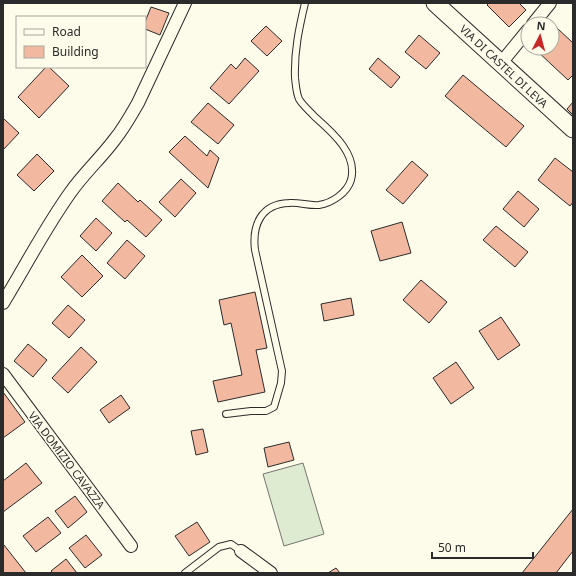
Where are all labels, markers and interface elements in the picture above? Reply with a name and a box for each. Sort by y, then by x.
legend [16,16,146,68]
north arrow [520,16,560,56]
text: N [536,18,546,33]
street label: VIA DI CASTEL DI LEVA [457,21,552,111]
text: Road [52,23,81,40]
text: Building [52,43,99,60]
street label: VIA DOMIZIO CAVAZZA [25,408,109,513]
scale bar [432,534,533,560]
text: 50 m [438,539,466,556]

